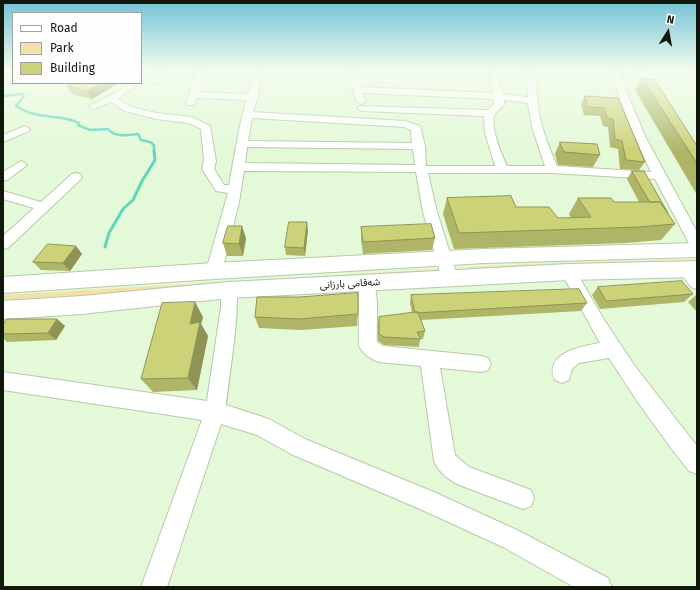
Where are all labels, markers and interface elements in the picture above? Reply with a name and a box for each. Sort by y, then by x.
legend [12,12,142,84]
north arrow [648,12,688,52]
text: N [666,13,675,27]
text: Road [50,21,78,35]
text: Park [50,41,74,55]
text: Building [50,61,95,75]
street label: شەقامی بارزانی [319,276,381,292]

